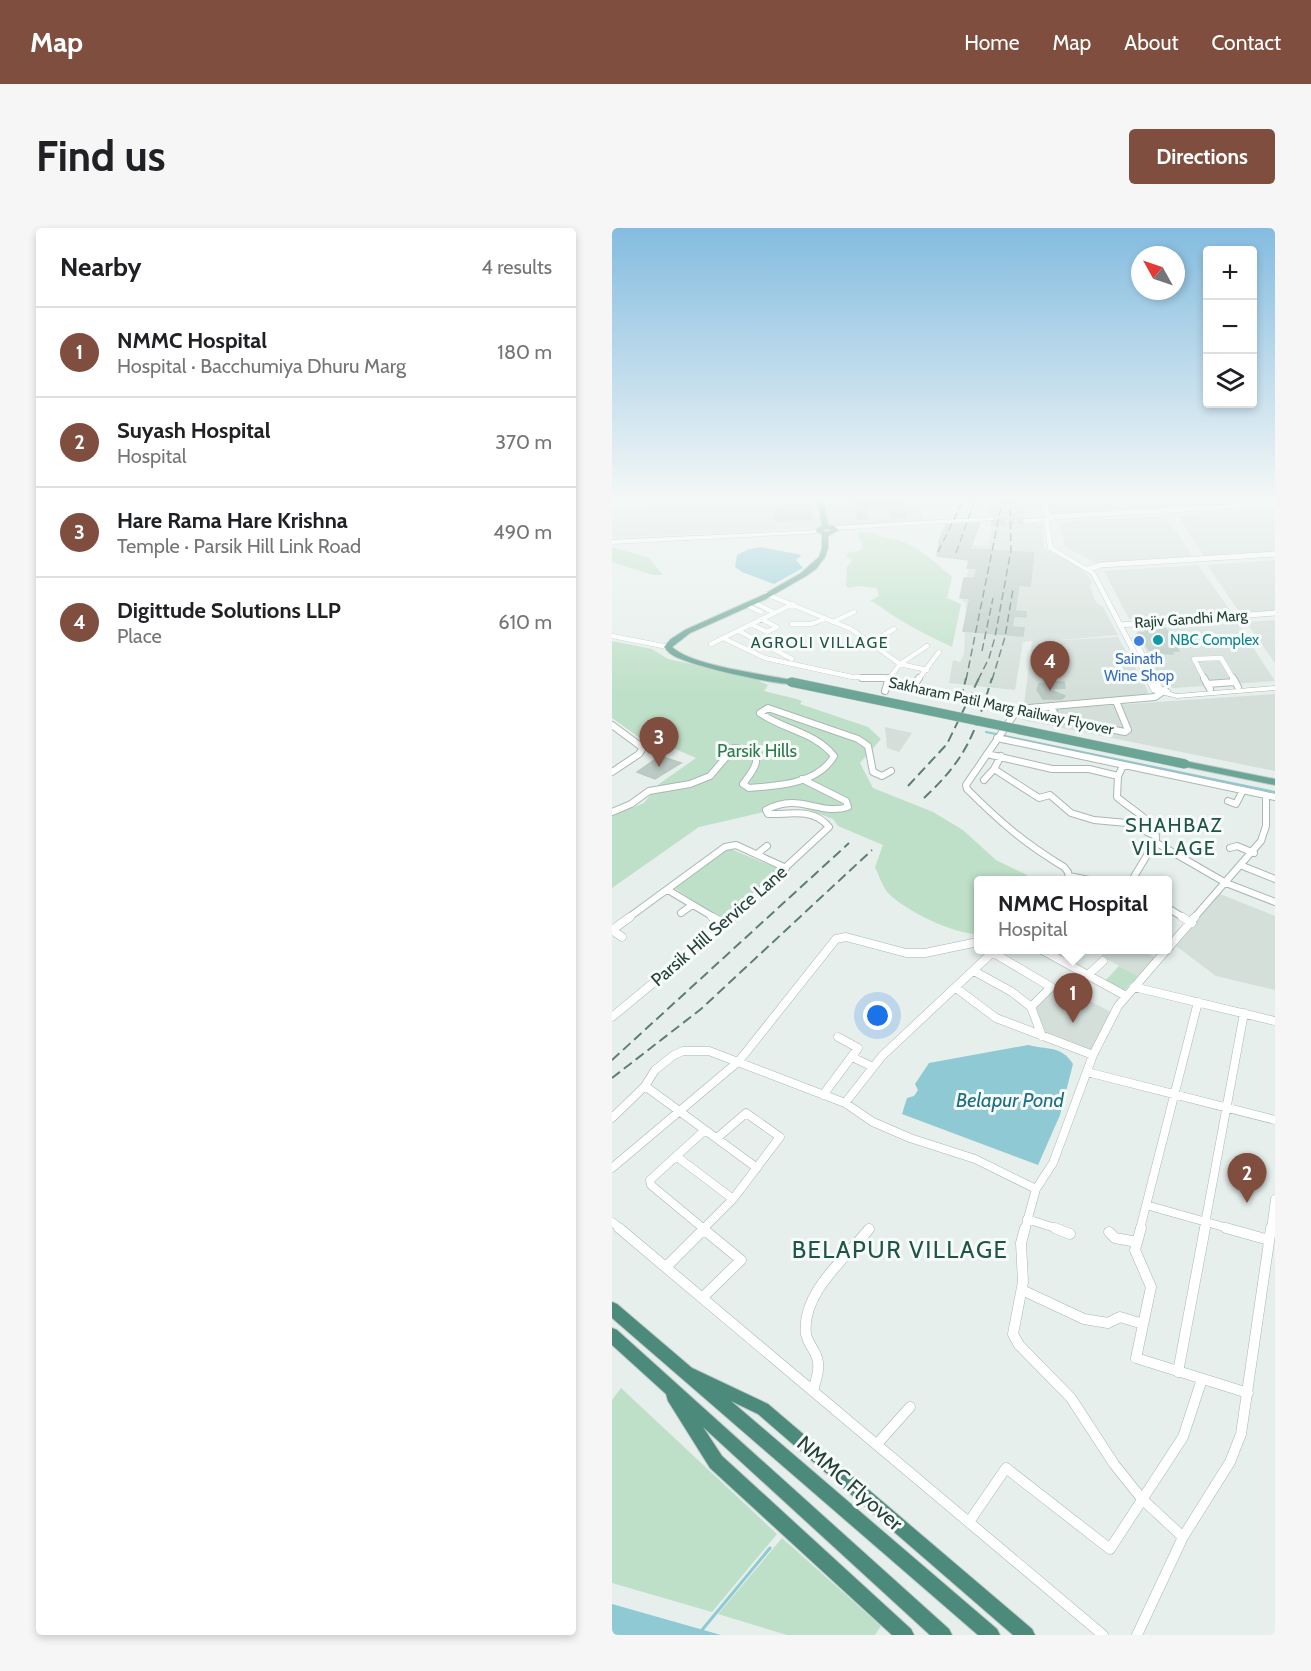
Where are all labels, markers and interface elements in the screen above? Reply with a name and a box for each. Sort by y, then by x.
text: Map [30,25,83,59]
text: Home [964,30,1020,55]
text: Map [1053,30,1091,55]
text: About [1124,30,1178,55]
text: Contact [1211,30,1281,55]
button: Directions [1129,129,1275,184]
text: Find us [36,130,165,182]
north arrow [1131,246,1185,300]
map controls [1203,246,1257,408]
button: + [1203,246,1257,300]
text: Nearby [60,251,141,283]
text: 4 results [481,255,552,279]
button: − [1203,300,1257,354]
text: NMMC Hospital [117,327,267,354]
text: 1 [76,340,83,364]
text: 180 m [497,340,552,364]
text: Hospital · Bacchumiya Dhuru Marg [117,354,406,378]
button: layers [1203,354,1257,408]
text: Suyash Hospital [117,417,271,444]
text: 2 [74,430,85,454]
text: 370 m [495,430,552,454]
text: Hospital [117,444,187,468]
text: Hare Rama Hare Krishna [117,507,348,534]
text: 3 [74,520,85,544]
text: 490 m [493,520,552,544]
text: Temple · Parsik Hill Link Road [117,534,361,558]
text: Digittude Solutions LLP [117,597,341,624]
street label: Rajiv Gandhi Marg [1134,606,1249,632]
text: 4 [73,610,86,634]
text: 610 m [498,610,552,634]
text: Place [117,624,162,648]
place label: NBC Complex [1170,631,1259,649]
district label: AGROLI VILLAGE [751,633,889,652]
marker: NBC Complex [1151,633,1165,647]
marker: Sainath Wine Shop [1132,634,1146,648]
pin: 4 [1030,642,1070,691]
place label: Sainath Wine Shop [1104,650,1174,685]
street label: Sakharam Patil Marg Railway Flyover [887,673,1115,739]
pin: 3 [640,718,678,767]
park label: Parsik Hills [717,740,797,762]
district label: SHAHBAZ VILLAGE [1125,813,1223,860]
street label: Parsik Hill Service Lane [647,861,791,991]
popup [974,876,1172,954]
text: NMMC Hospital [998,890,1148,917]
text: Hospital [998,917,1068,941]
pin: 1 [1054,974,1092,1023]
your location [863,1001,892,1030]
water label: Belapur Pond [956,1088,1065,1112]
pin: 2 [1228,1154,1266,1203]
district label: BELAPUR VILLAGE [792,1235,1008,1264]
street label: NMMC Flyover [792,1430,908,1536]

